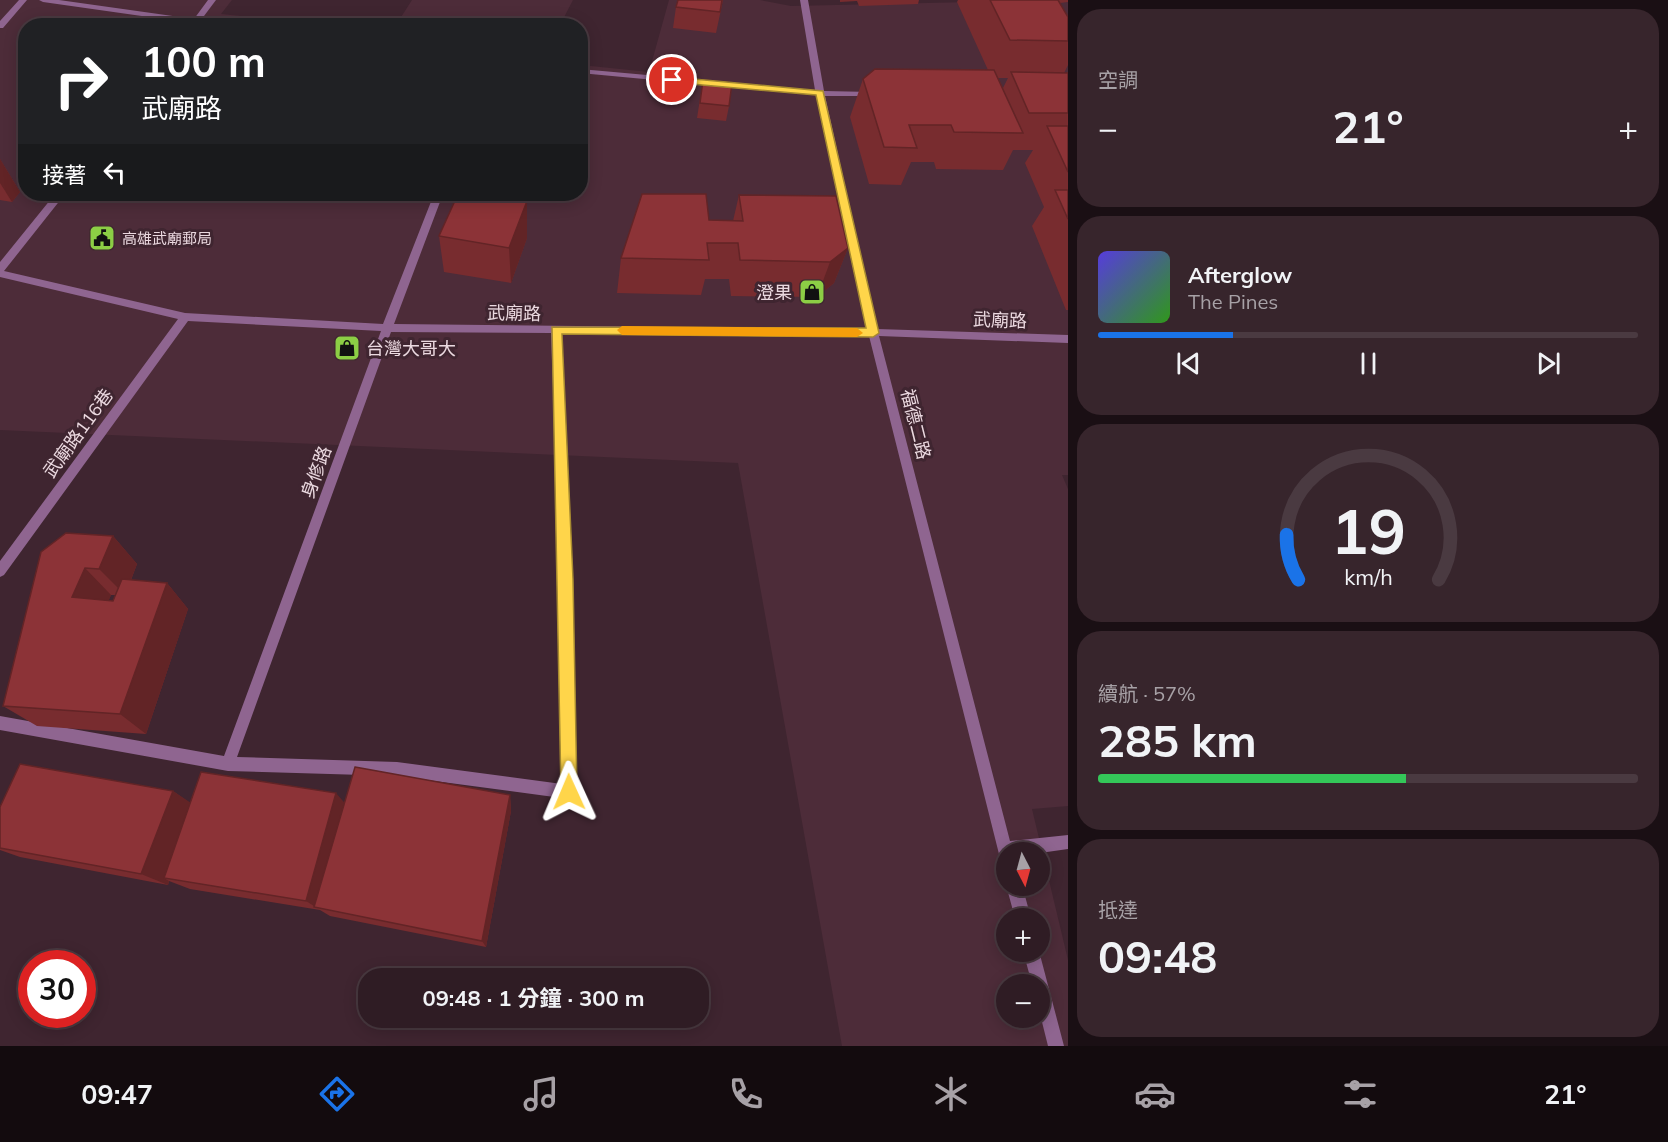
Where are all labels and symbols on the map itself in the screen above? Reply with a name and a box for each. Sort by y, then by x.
pin [646,54,697,105]
public building icon: 高雄武廟郵局 [87,223,117,253]
place label: 高雄武廟郵局 [122,229,212,248]
shop icon: 澄果 [797,277,827,307]
place label: 澄果 [756,281,792,304]
street label: 武廟路 [487,301,541,325]
street label: 武廟路 [973,308,1027,332]
shop icon: 台灣大哥大 [332,333,362,363]
place label: 台灣大哥大 [366,337,456,360]
street label: 武廟路116巷 [38,384,118,482]
street label: 福德二路 [896,386,936,462]
street label: 身修路 [296,443,336,501]
position arrow [537,760,601,824]
north arrow [996,842,1050,896]
speed limit sign: 30 [18,950,96,1028]

